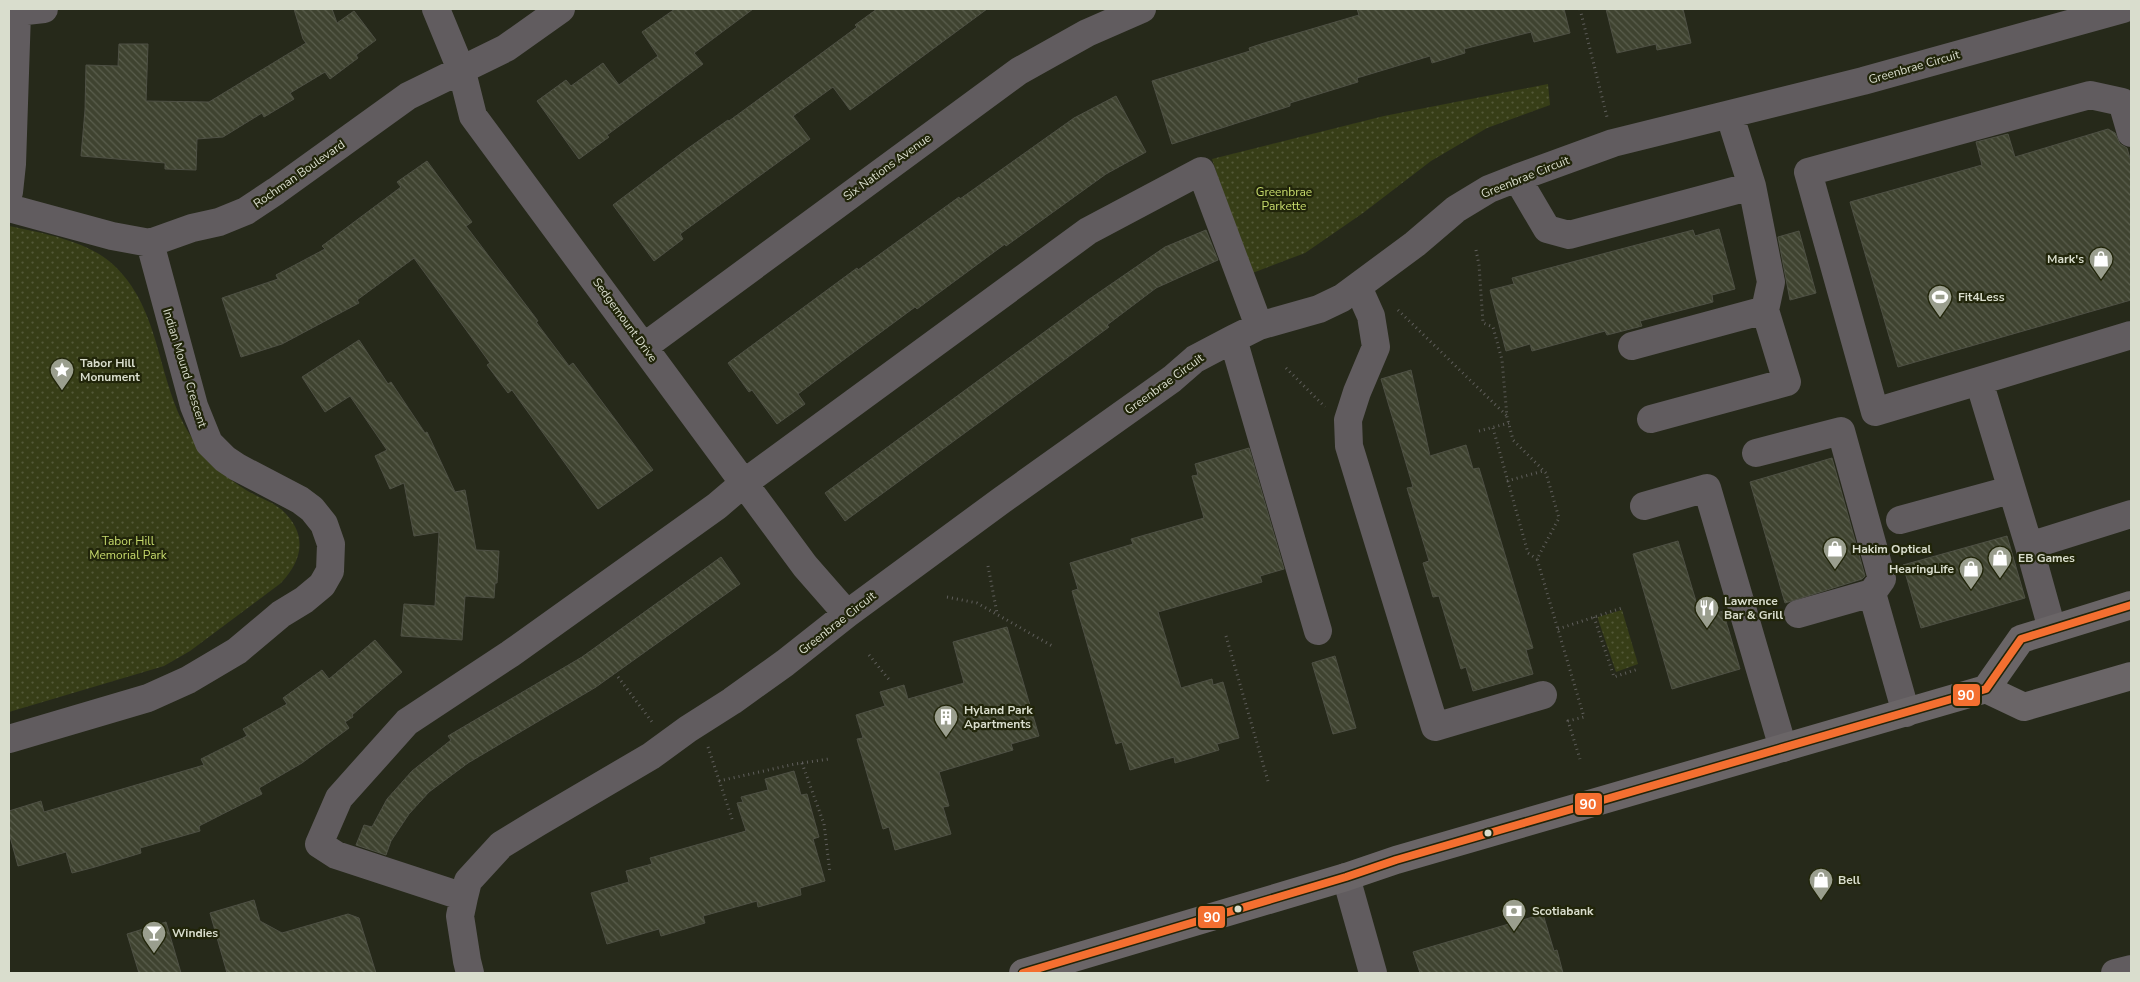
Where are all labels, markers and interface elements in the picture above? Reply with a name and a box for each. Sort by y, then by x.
street label: Greenbrae Circuit [1867,46,1962,88]
street label: Six Nations Avenue [840,130,934,204]
street label: Rochman Boulevard [250,136,348,212]
street label: Greenbrae Circuit [1478,152,1572,202]
park label: Greenbrae Parkette [1256,184,1312,214]
shop icon: Mark's [2088,246,2114,280]
place label: Mark's [2047,251,2084,267]
street label: Sedgemount Drive [589,275,661,365]
sports icon: Fit4Less [1927,284,1953,318]
place label: Fit4Less [1958,289,2005,305]
street label: Indian Mound Crescent [159,306,211,430]
street label: Greenbrae Circuit [1121,349,1207,418]
place label: Tabor Hill Monument [80,355,140,385]
place icon: Tabor Hill Monument [49,357,75,391]
park label: Tabor Hill Memorial Park [89,533,168,563]
shop icon: Hakim Optical [1822,536,1848,570]
place label: Hakim Optical [1852,541,1932,557]
shop icon: EB Games [1987,545,2013,579]
place label: EB Games [2018,550,2075,566]
shop icon: HearingLife [1958,556,1984,590]
place label: HearingLife [1889,561,1954,577]
street label: Greenbrae Circuit [795,587,880,658]
place label: Lawrence Bar & Grill [1724,593,1783,623]
restaurant icon: Lawrence Bar & Grill [1694,595,1720,629]
line badge: 90 [1952,683,1981,707]
text: 90 [1958,686,1974,705]
place label: Hyland Park Apartments [964,702,1033,732]
building icon: Hyland Park Apartments [933,704,959,738]
line badge: 90 [1574,792,1603,816]
text: 90 [1580,795,1596,814]
unlabelled marker [1483,828,1493,838]
shop icon: Bell [1808,867,1834,901]
place label: Bell [1838,872,1861,888]
bank icon: Scotiabank [1501,898,1527,932]
place label: Scotiabank [1532,903,1594,919]
unlabelled marker [1233,904,1243,914]
line badge: 90 [1197,905,1226,929]
text: 90 [1204,908,1220,927]
bar icon: Windies [141,920,167,954]
place label: Windies [172,925,218,941]

